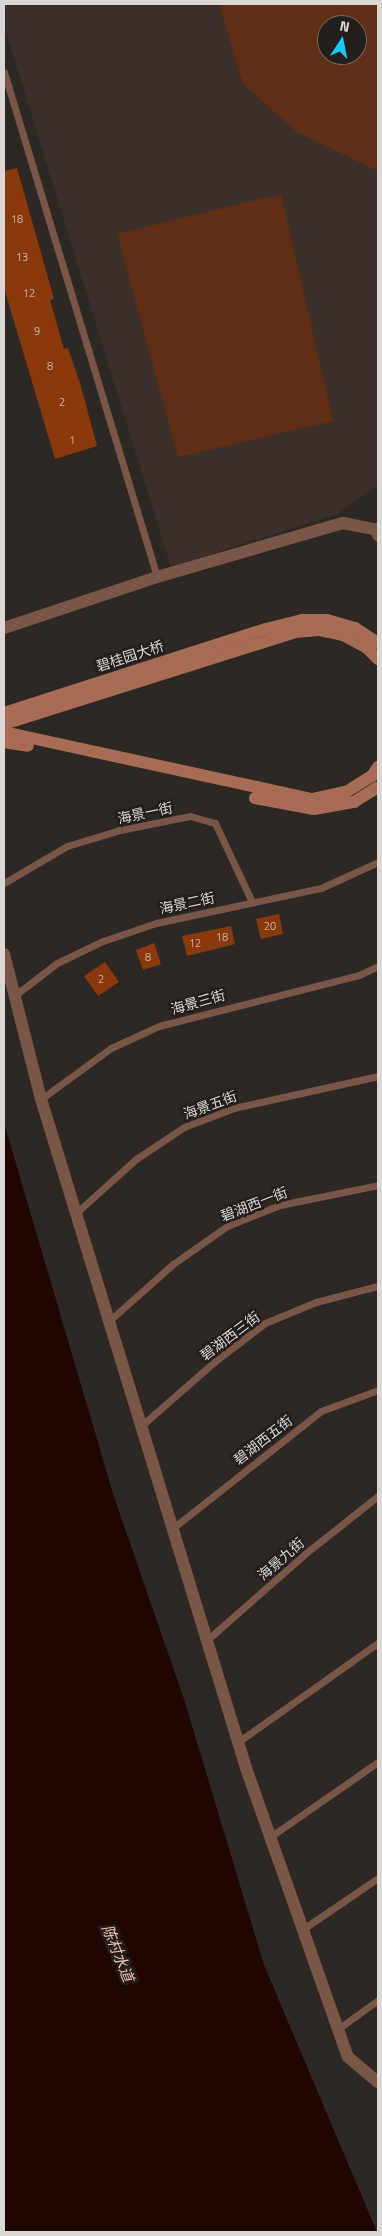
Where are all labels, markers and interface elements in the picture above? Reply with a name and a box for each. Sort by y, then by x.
north arrow [317,15,367,65]
text: N [338,15,352,37]
house number: 18 [11,212,23,226]
house number: 13 [16,250,28,264]
house number: 12 [23,286,35,300]
house number: 9 [34,324,40,338]
house number: 8 [47,359,53,373]
house number: 2 [59,395,65,409]
house number: 1 [69,433,75,447]
street label: 碧桂园大桥 [94,637,166,675]
street label: 海景一街 [116,799,174,827]
street label: 海景二街 [158,889,216,917]
house number: 20 [264,919,276,933]
house number: 18 [216,930,228,944]
house number: 12 [189,936,201,950]
house number: 8 [145,950,151,964]
house number: 2 [98,972,104,986]
street label: 海景三街 [169,986,227,1018]
street label: 海景五街 [181,1088,239,1122]
street label: 碧湖西一街 [218,1184,290,1224]
street label: 碧湖西三街 [197,1308,263,1364]
street label: 碧湖西五街 [230,1412,296,1468]
street label: 海景九街 [254,1534,308,1584]
water label: 陈村水道 [98,1922,138,1984]

